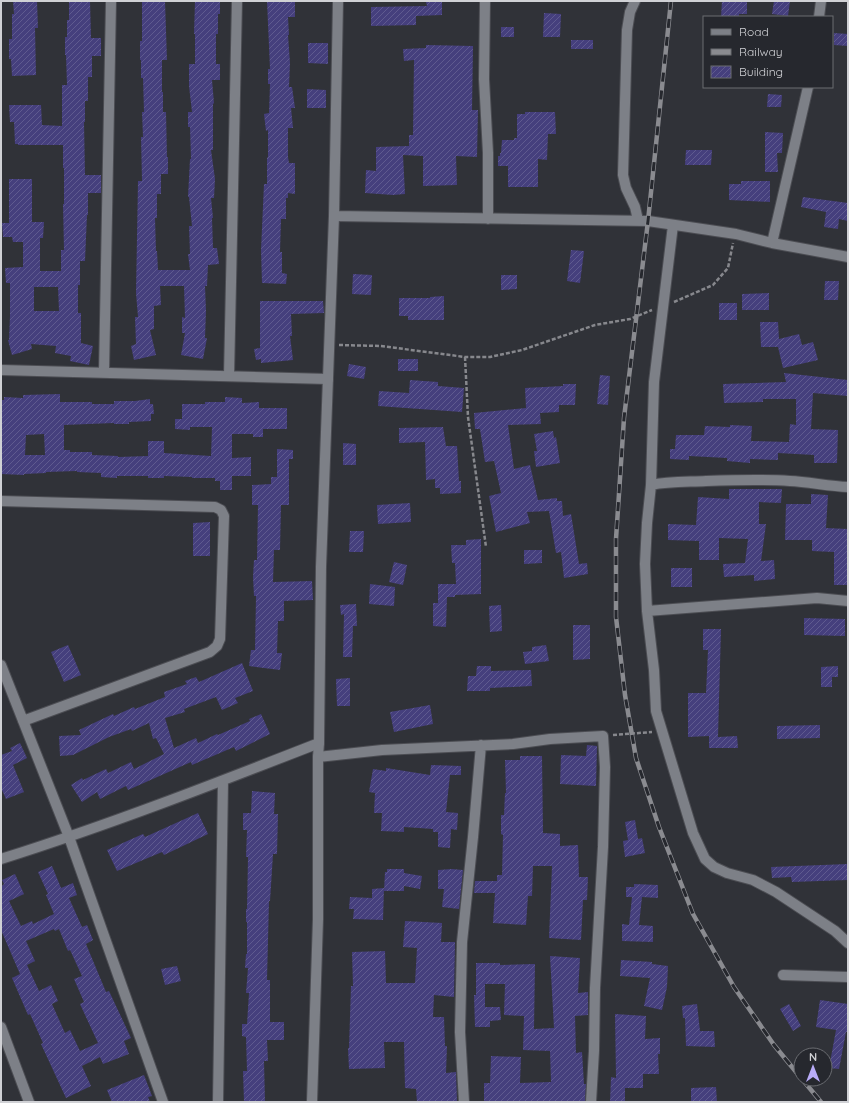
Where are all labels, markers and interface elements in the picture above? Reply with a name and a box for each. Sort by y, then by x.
legend [703,16,833,88]
text: Road [739,24,769,39]
text: Railway [739,44,783,59]
text: Building [739,64,783,79]
north arrow [793,1047,833,1087]
text: N [809,1050,817,1064]

